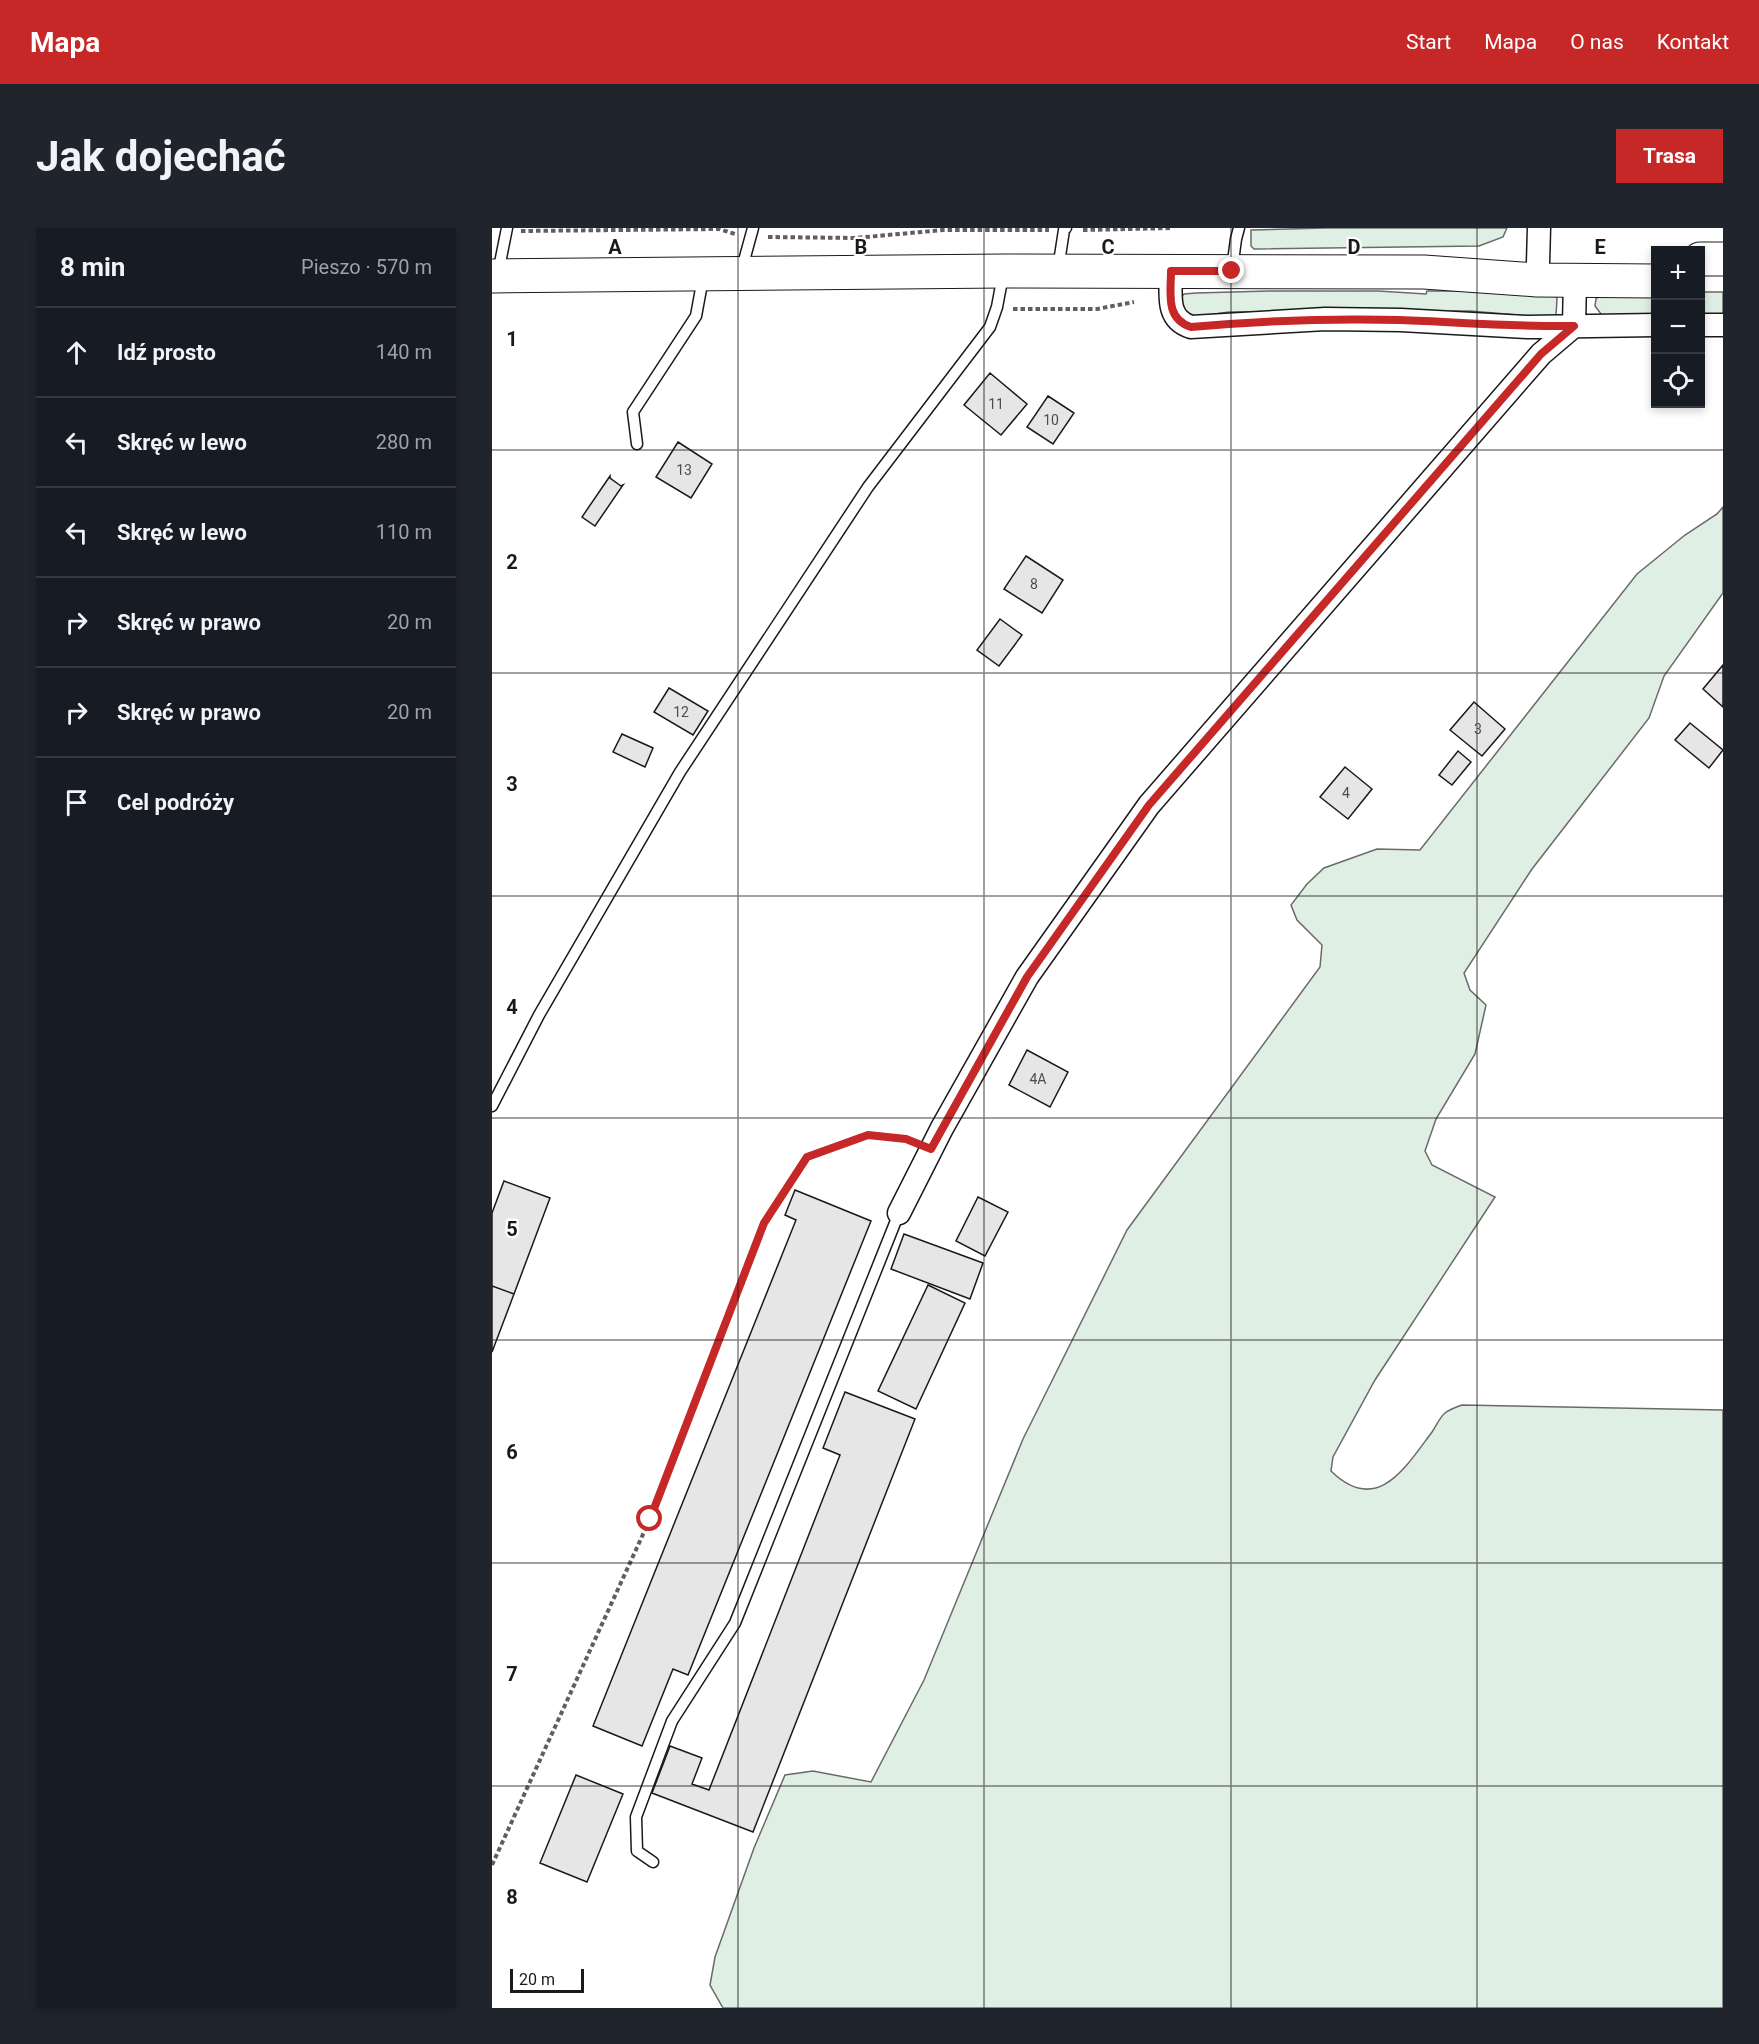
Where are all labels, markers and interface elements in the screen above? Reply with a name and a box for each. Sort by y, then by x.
text: Mapa [30,26,100,59]
text: Start [1406,30,1451,54]
text: Mapa [1484,30,1537,54]
text: O nas [1570,30,1624,54]
text: Kontakt [1657,30,1729,54]
button: Trasa [1616,129,1723,183]
text: Jak dojechać [36,132,286,181]
text: A [608,235,622,259]
text: B [855,235,867,259]
text: C [1101,235,1115,259]
text: D [1348,235,1361,259]
text: E [1594,235,1606,259]
map controls [1651,246,1705,408]
button: + [1651,246,1705,300]
text: 8 min [60,252,125,282]
text: Pieszo · 570 m [301,255,432,279]
route end [1218,257,1244,283]
button: − [1651,300,1705,354]
text: 1 [506,327,518,351]
icon: ahead [60,336,93,369]
text: Idź prosto [117,340,216,365]
text: 140 m [376,340,432,364]
button: locate [1651,354,1705,408]
house number: 11 [988,396,1004,412]
house number: 10 [1043,412,1059,428]
icon: left [60,426,93,459]
text: Skręć w lewo [117,430,247,455]
text: 280 m [376,430,432,454]
house number: 13 [676,462,692,478]
icon: left [60,516,93,549]
text: Skręć w lewo [117,520,247,545]
text: 110 m [376,520,432,544]
text: 2 [506,550,518,574]
house number: 8 [1030,576,1038,592]
icon: right [60,606,93,639]
text: Skręć w prawo [117,610,261,635]
text: 20 m [387,610,432,634]
icon: right [60,696,93,729]
text: Skręć w prawo [117,700,261,725]
text: 20 m [387,700,432,724]
house number: 12 [673,704,689,720]
house number: 3 [1474,721,1482,737]
text: 3 [506,772,518,796]
house number: 4 [1342,785,1350,801]
icon: arrive [60,786,93,819]
text: Cel podróży [117,790,234,815]
text: 4 [506,995,518,1019]
house number: 4A [1029,1071,1047,1087]
text: 5 [506,1217,518,1241]
text: 6 [506,1440,518,1464]
route start [636,1505,662,1531]
text: 7 [506,1662,518,1686]
text: 8 [506,1885,518,1909]
scale bar [510,1966,584,1994]
text: 20 m [519,1970,555,1989]

